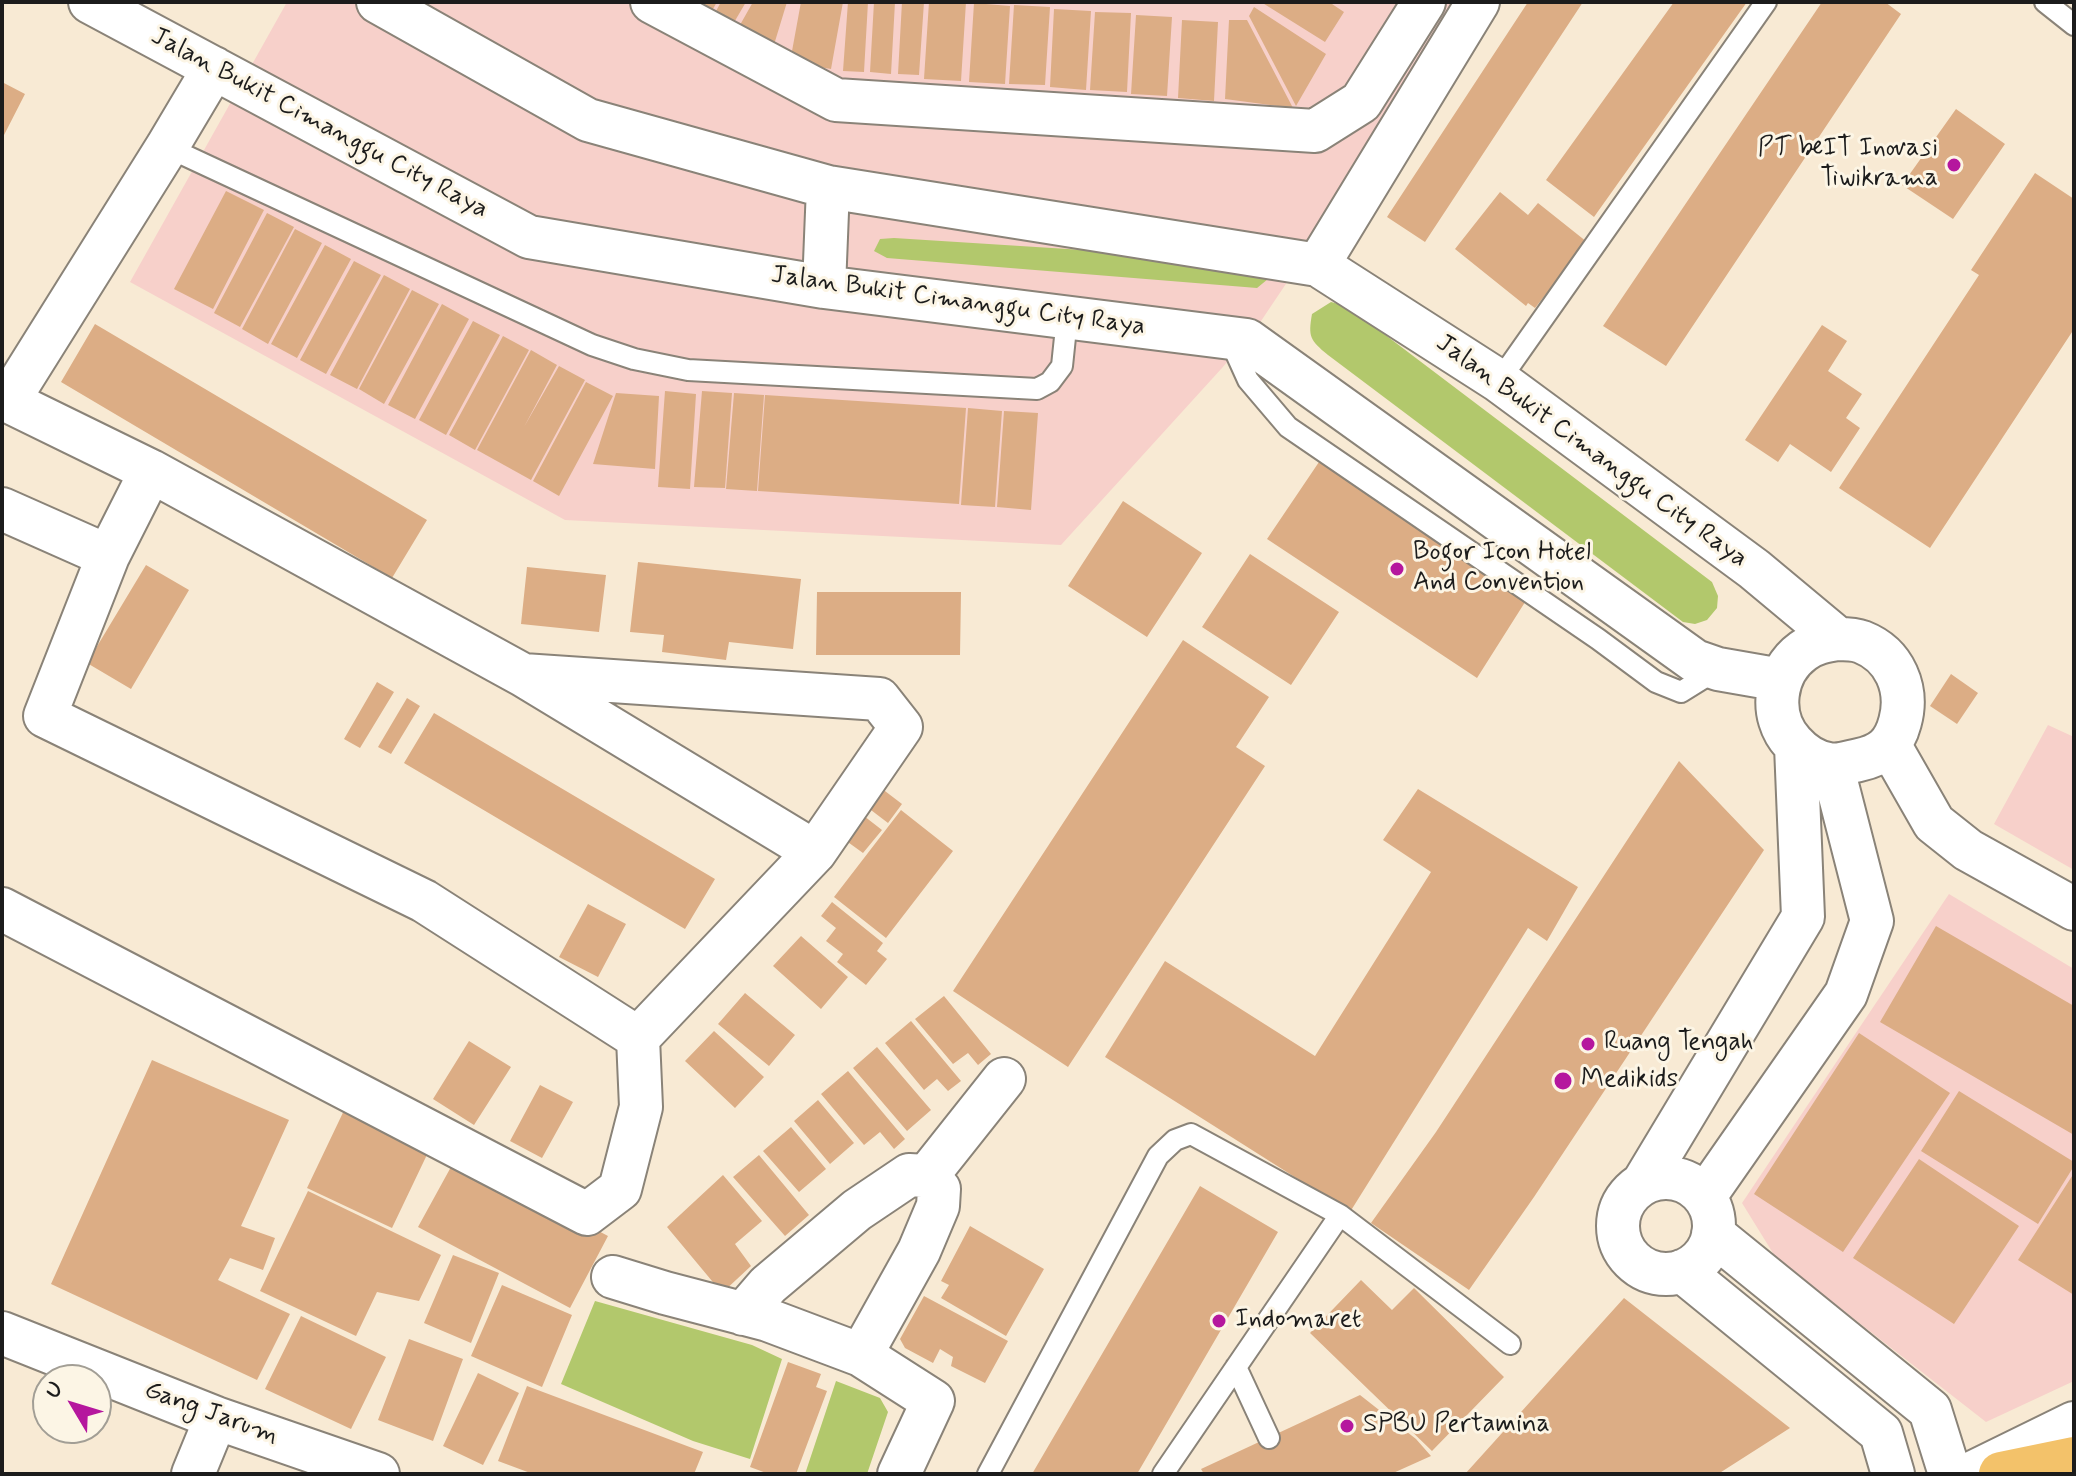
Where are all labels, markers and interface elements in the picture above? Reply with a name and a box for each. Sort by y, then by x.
street label: Jalan Bukit Cimanggu City Raya [145,22,493,226]
place label: PT beIT Inovasi Tiwikrama [1758,134,1938,196]
marker: PT beIT Inovasi Tiwikrama [1945,156,1963,174]
street label: Jalan Bukit Cimanggu City Raya [769,260,1147,344]
street label: Jalan Bukit Cimanggu City Raya [1429,328,1753,576]
place label: Bogor Icon Hotel And Convention [1413,538,1591,600]
marker: Bogor Icon Hotel And Convention [1388,560,1406,578]
place label: Ruang Tengah [1604,1028,1754,1060]
marker: Ruang Tengah [1579,1035,1597,1053]
place label: Medikids [1581,1065,1678,1097]
marker: Medikids [1552,1070,1574,1092]
place label: Indomaret [1235,1305,1361,1337]
marker: Indomaret [1210,1312,1228,1330]
north arrow [32,1364,112,1444]
street label: Gang Jarum [140,1375,282,1453]
text: U [39,1376,70,1405]
place label: SPBU Pertamina [1363,1410,1550,1442]
marker: SPBU Pertamina [1338,1417,1356,1435]

